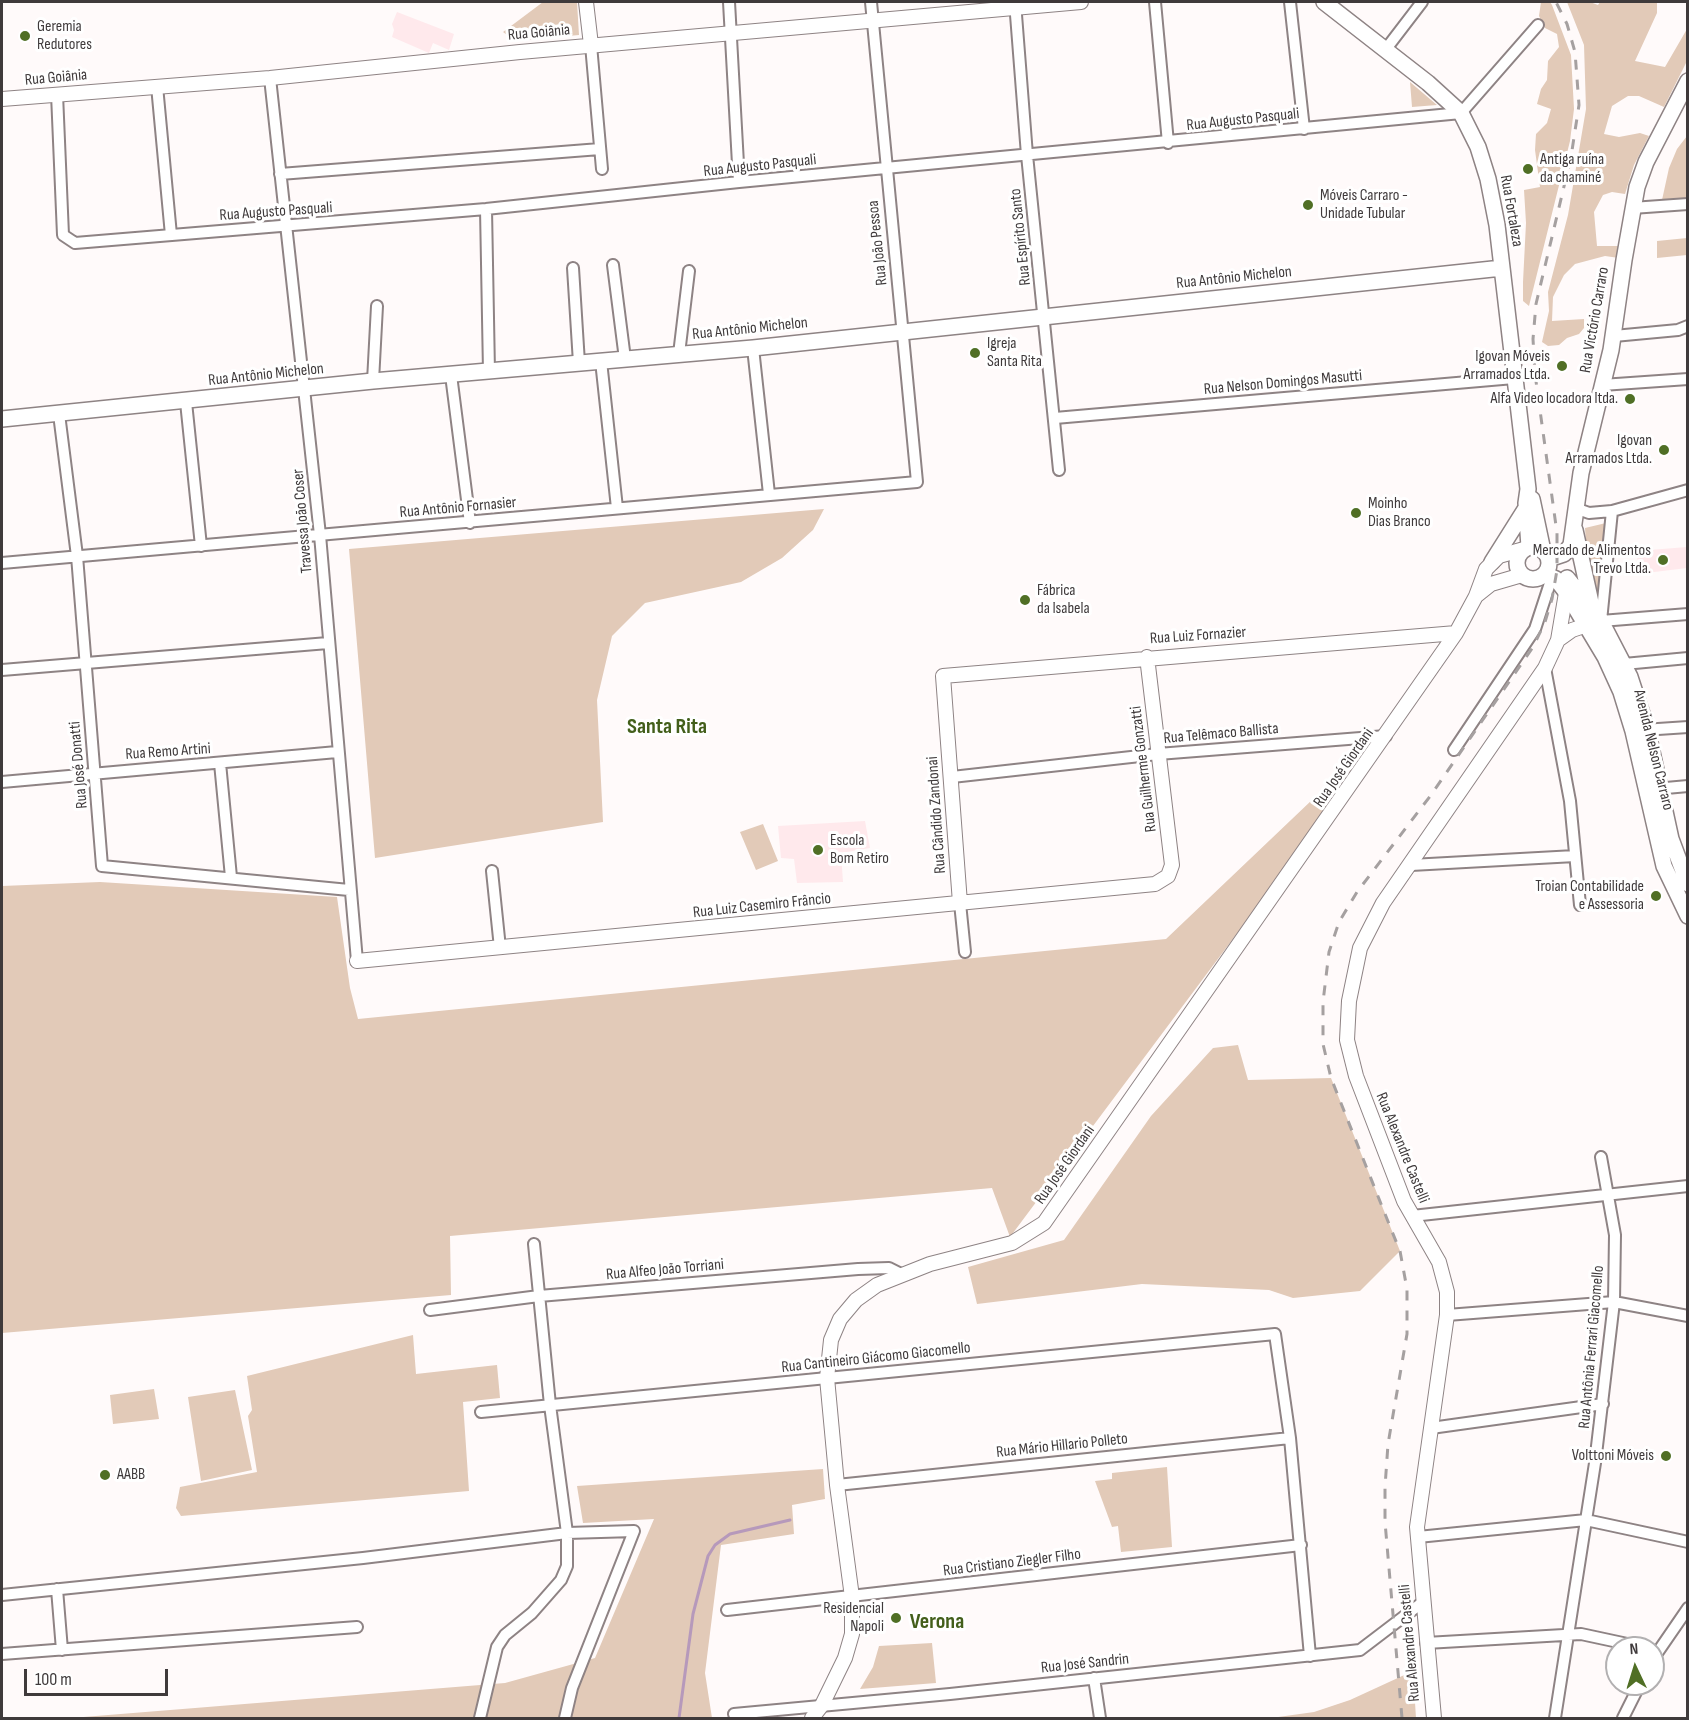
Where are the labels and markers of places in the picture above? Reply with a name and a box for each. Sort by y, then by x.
place label: Geremia Redutores [37,17,92,55]
marker: Geremia Redutores [18,29,32,43]
place label: Antiga ruína da chaminé [1540,150,1604,188]
marker: Antiga ruína da chaminé [1521,162,1535,176]
place label: Móveis Carraro - Unidade Tubular [1320,186,1408,224]
marker: Móveis Carraro - Unidade Tubular [1301,198,1315,212]
place label: Igreja Santa Rita [987,334,1042,372]
marker: Igreja Santa Rita [968,346,982,360]
place label: Igovan Móveis Arramados Ltda. [1463,347,1550,385]
marker: Igovan Móveis Arramados Ltda. [1555,359,1569,373]
place label: Alfa Video locadora ltda. [1490,389,1618,409]
marker: Alfa Video locadora ltda. [1623,392,1637,406]
place label: Igovan Arramados Ltda. [1565,431,1652,469]
marker: Igovan Arramados Ltda. [1657,443,1671,457]
place label: Moinho Dias Branco [1368,494,1431,532]
marker: Moinho Dias Branco [1349,506,1363,520]
place label: Mercado de Alimentos Trevo Ltda. [1533,541,1651,579]
marker: Mercado de Alimentos Trevo Ltda. [1656,553,1670,567]
place label: Fábrica da Isabela [1037,581,1090,619]
marker: Fábrica da Isabela [1018,593,1032,607]
place label: Escola Bom Retiro [830,831,889,869]
marker: Escola Bom Retiro [811,843,825,857]
place label: Troian Contabilidade e Assessoria [1535,877,1644,915]
marker: Troian Contabilidade e Assessoria [1649,889,1663,903]
place label: Volttoni Móveis [1572,1446,1654,1466]
marker: Volttoni Móveis [1659,1449,1673,1463]
place label: AABB [117,1465,145,1485]
marker: AABB [98,1468,112,1482]
place label: Residencial Napoli [823,1599,884,1637]
marker: Residencial Napoli [889,1611,903,1625]

